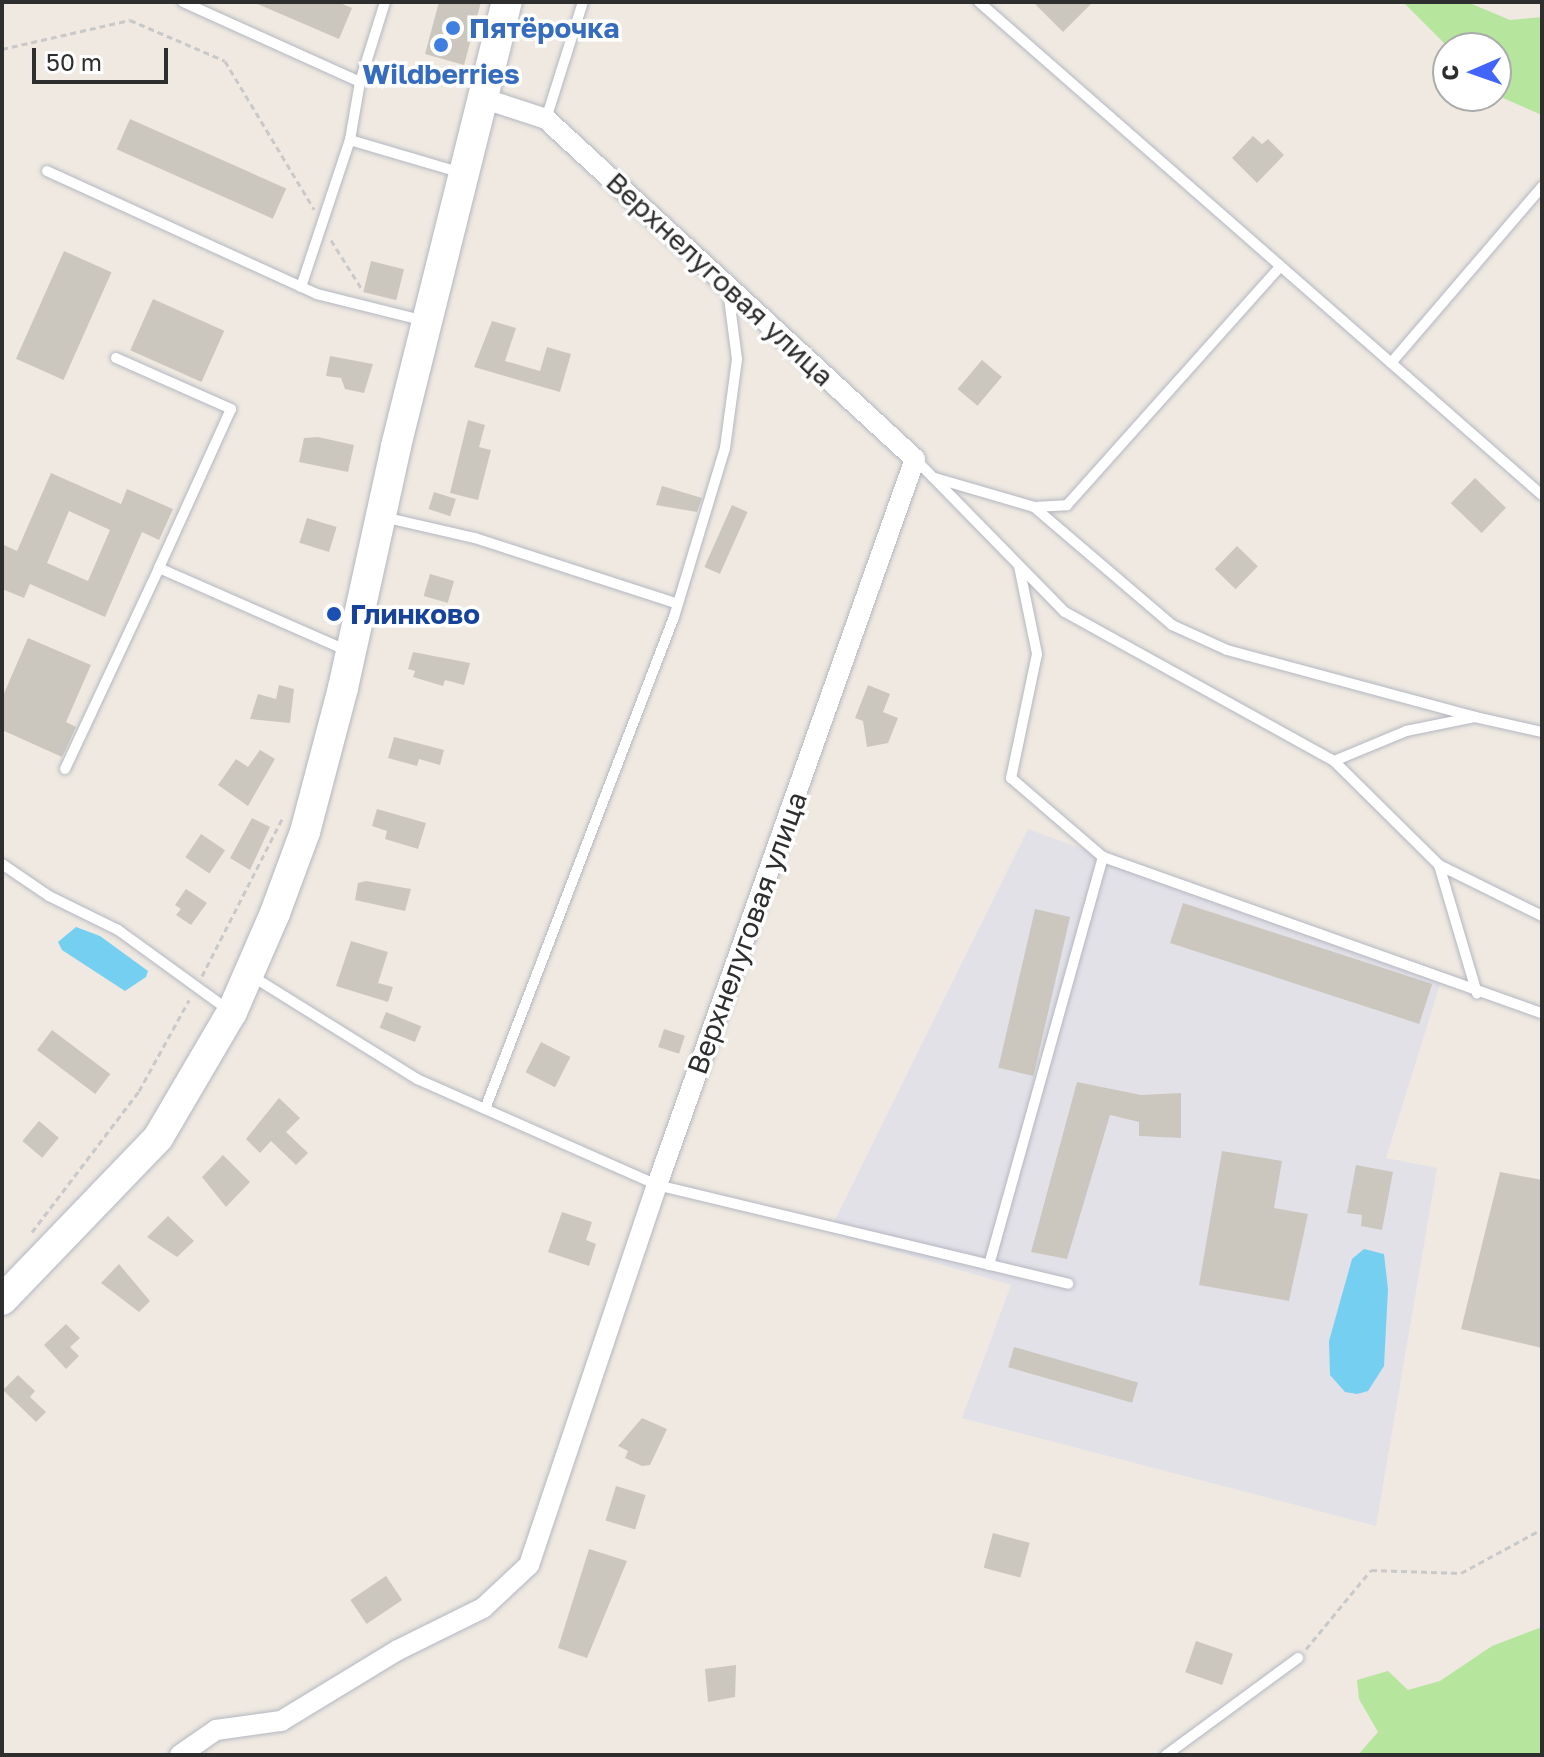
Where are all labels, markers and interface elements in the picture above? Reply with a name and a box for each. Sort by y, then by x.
place label: Пятёрочка [469,11,620,45]
marker: Пятёрочка [444,19,462,37]
scale bar [36,32,172,82]
north arrow [1432,32,1512,112]
marker: Wildberries [432,36,450,54]
text: 50 m [46,47,102,76]
place label: Wildberries [362,57,520,91]
text: С [1436,65,1463,81]
street label: Верхнелуговая улица [599,165,841,393]
place label: Глинково [350,597,480,631]
marker: Глинково [325,605,343,623]
street label: Верхнелуговая улица [680,787,814,1079]

